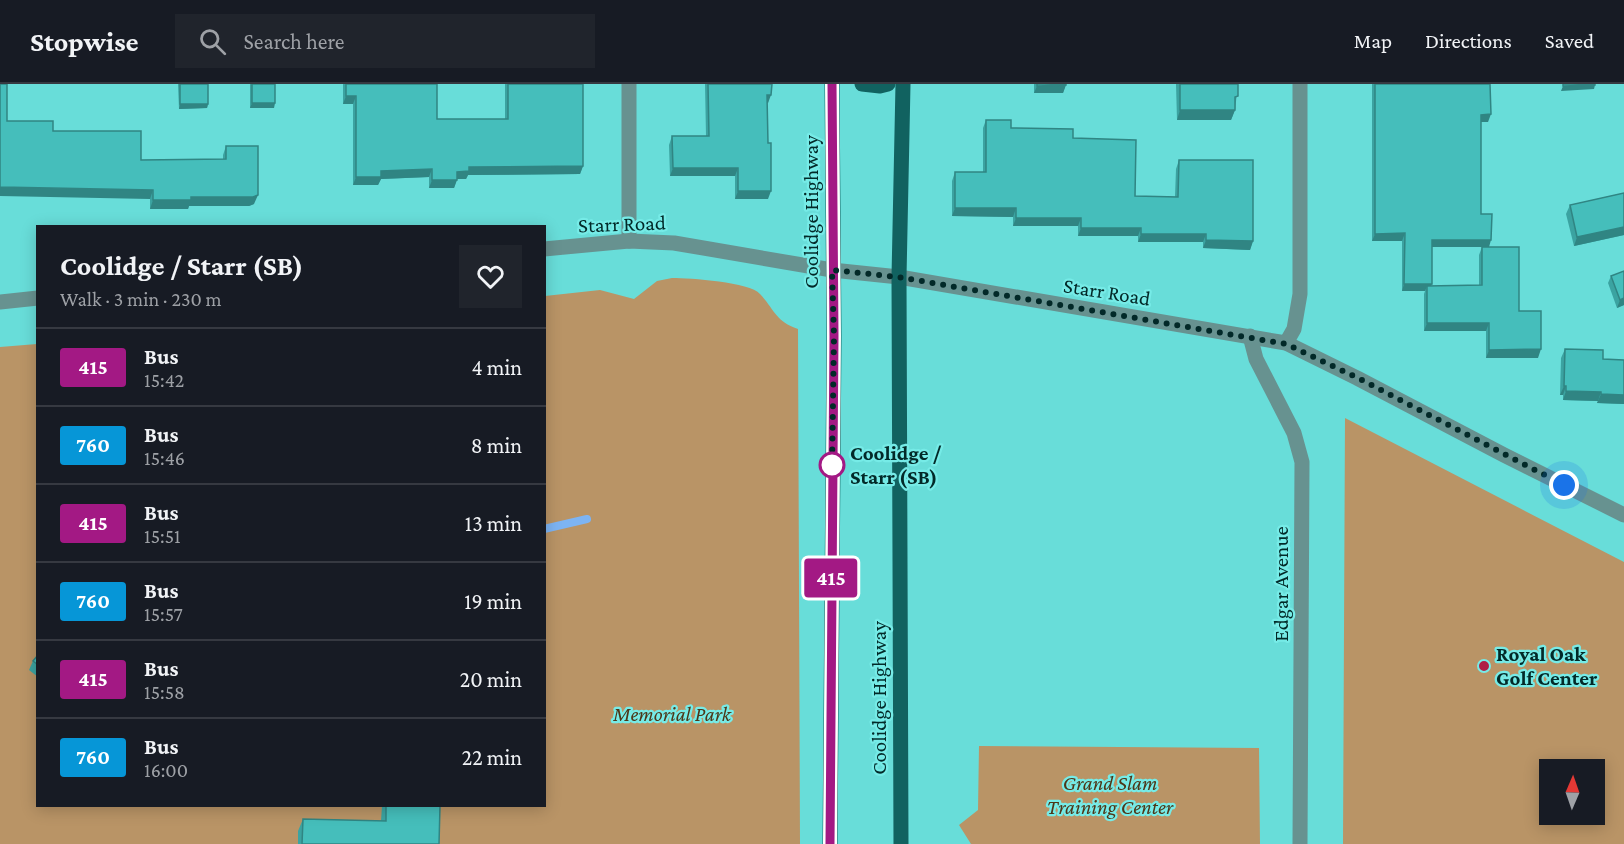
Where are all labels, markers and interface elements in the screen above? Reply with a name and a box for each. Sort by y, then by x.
search box [175,14,595,68]
icon: search [196,25,229,58]
text: Stopwise [30,26,139,57]
text: Search here [244,29,345,54]
text: Map [1354,29,1392,53]
text: Directions [1425,29,1512,53]
text: Saved [1545,29,1594,53]
street label: Coolidge Highway [799,135,823,289]
street label: Starr Road [578,210,666,238]
button: heart [459,245,522,308]
text: Coolidge / Starr (SB) [60,250,303,281]
street label: Starr Road [1062,273,1152,311]
text: Walk · 3 min · 230 m [60,288,222,310]
text: Bus [144,344,178,369]
text: 415 [78,355,108,379]
text: 4 min [471,355,522,380]
text: 15:42 [144,369,184,391]
text: Bus [144,422,178,447]
text: 760 [76,433,110,457]
text: 8 min [471,433,522,458]
place label: Coolidge / Starr (SB) [850,441,941,489]
text: 15:46 [144,447,185,469]
marker: Coolidge / Starr (SB) [819,452,845,478]
your location [1549,470,1579,500]
text: Bus [144,500,178,525]
text: 415 [78,511,108,535]
text: 13 min [465,511,522,536]
text: 15:51 [144,525,181,547]
street label: Edgar Avenue [1269,526,1293,642]
line badge: 415 [796,558,866,598]
text: 415 [816,566,846,590]
text: Bus [144,578,178,603]
text: 760 [76,589,110,613]
text: 19 min [464,589,522,614]
text: 15:57 [144,603,183,625]
street label: Coolidge Highway [867,621,891,775]
place label: Royal Oak Golf Center [1496,642,1598,690]
text: Bus [144,656,178,681]
marker: Royal Oak Golf Center [1477,659,1491,673]
text: 415 [78,667,108,691]
text: 20 min [460,667,522,692]
text: 15:58 [144,681,185,703]
park label: Memorial Park [612,702,732,726]
text: Bus [144,734,178,759]
text: 760 [76,745,110,769]
text: 22 min [462,745,522,770]
text: 16:00 [144,759,188,781]
north arrow [1539,759,1605,825]
map controls [1539,759,1605,825]
park label: Grand Slam Training Center [1047,771,1174,819]

